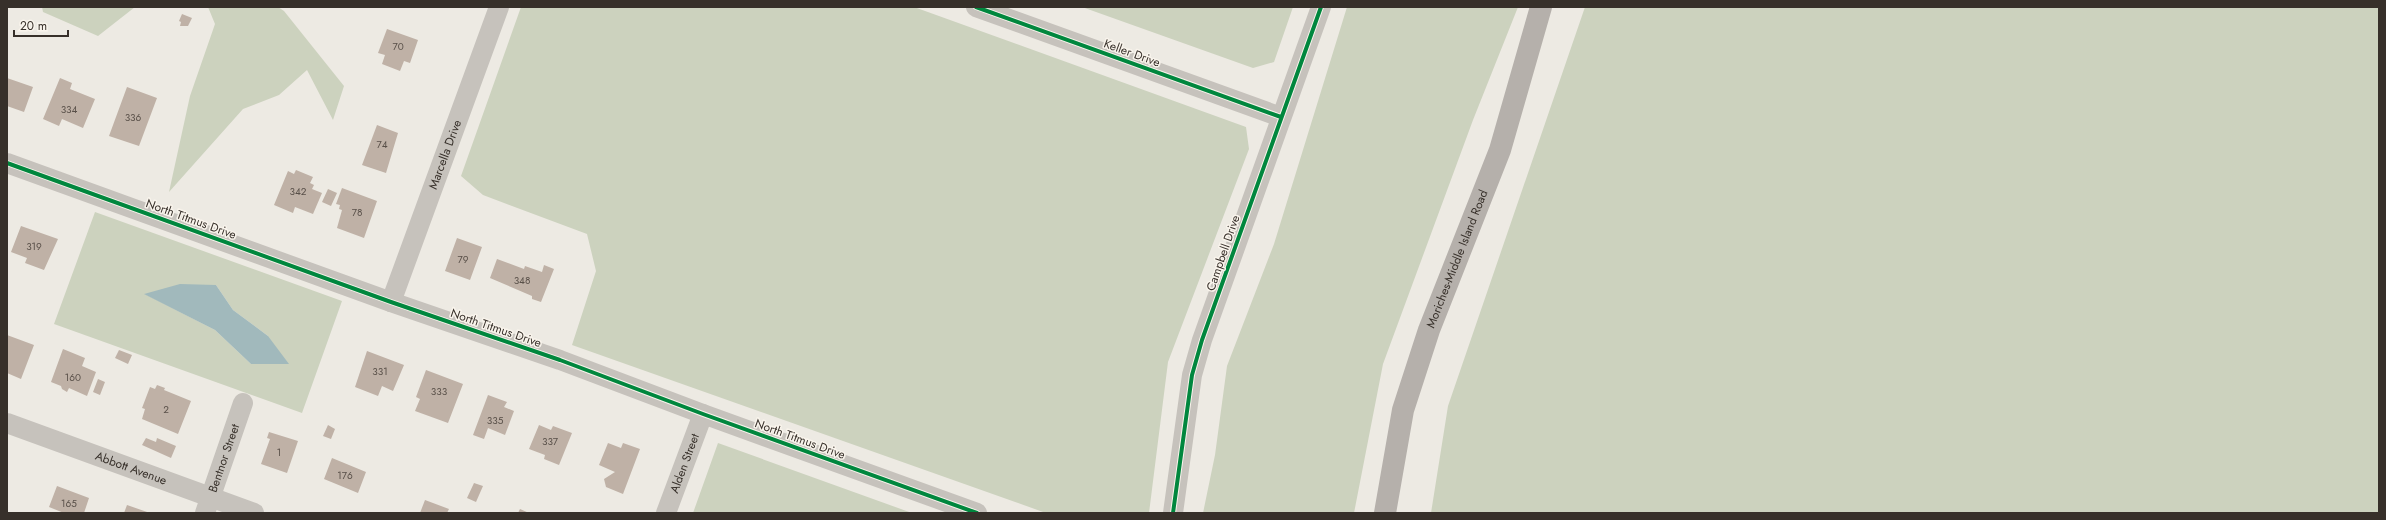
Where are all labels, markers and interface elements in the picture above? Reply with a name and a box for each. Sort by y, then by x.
scale bar [14,12,68,38]
text: 20 m [20,17,47,35]
street label: Keller Drive [1101,35,1163,71]
house number: 70 [392,39,404,54]
house number: 334 [61,102,78,117]
house number: 336 [125,110,142,125]
street label: Marcella Drive [424,117,466,192]
house number: 74 [376,137,388,152]
house number: 342 [290,184,307,199]
street label: Moriches-Middle Island Road [1422,187,1492,331]
street label: North Titmus Drive [143,194,239,244]
house number: 78 [352,205,362,220]
street label: Campbell Drive [1202,213,1244,293]
house number: 319 [26,239,42,254]
house number: 79 [457,252,469,267]
house number: 348 [514,273,530,288]
street label: North Titmus Drive [448,304,544,352]
house number: 331 [372,364,388,379]
house number: 160 [65,370,81,385]
house number: 333 [431,384,448,399]
house number: 2 [163,402,169,417]
house number: 335 [487,413,504,428]
street label: North Titmus Drive [752,414,848,464]
street label: Bentnor Street [204,421,244,495]
street label: Alden Street [665,431,704,496]
house number: 337 [542,434,559,449]
house number: 1 [277,445,281,460]
street label: Abbott Avenue [93,447,169,489]
house number: 176 [337,468,353,483]
house number: 165 [61,496,77,511]

